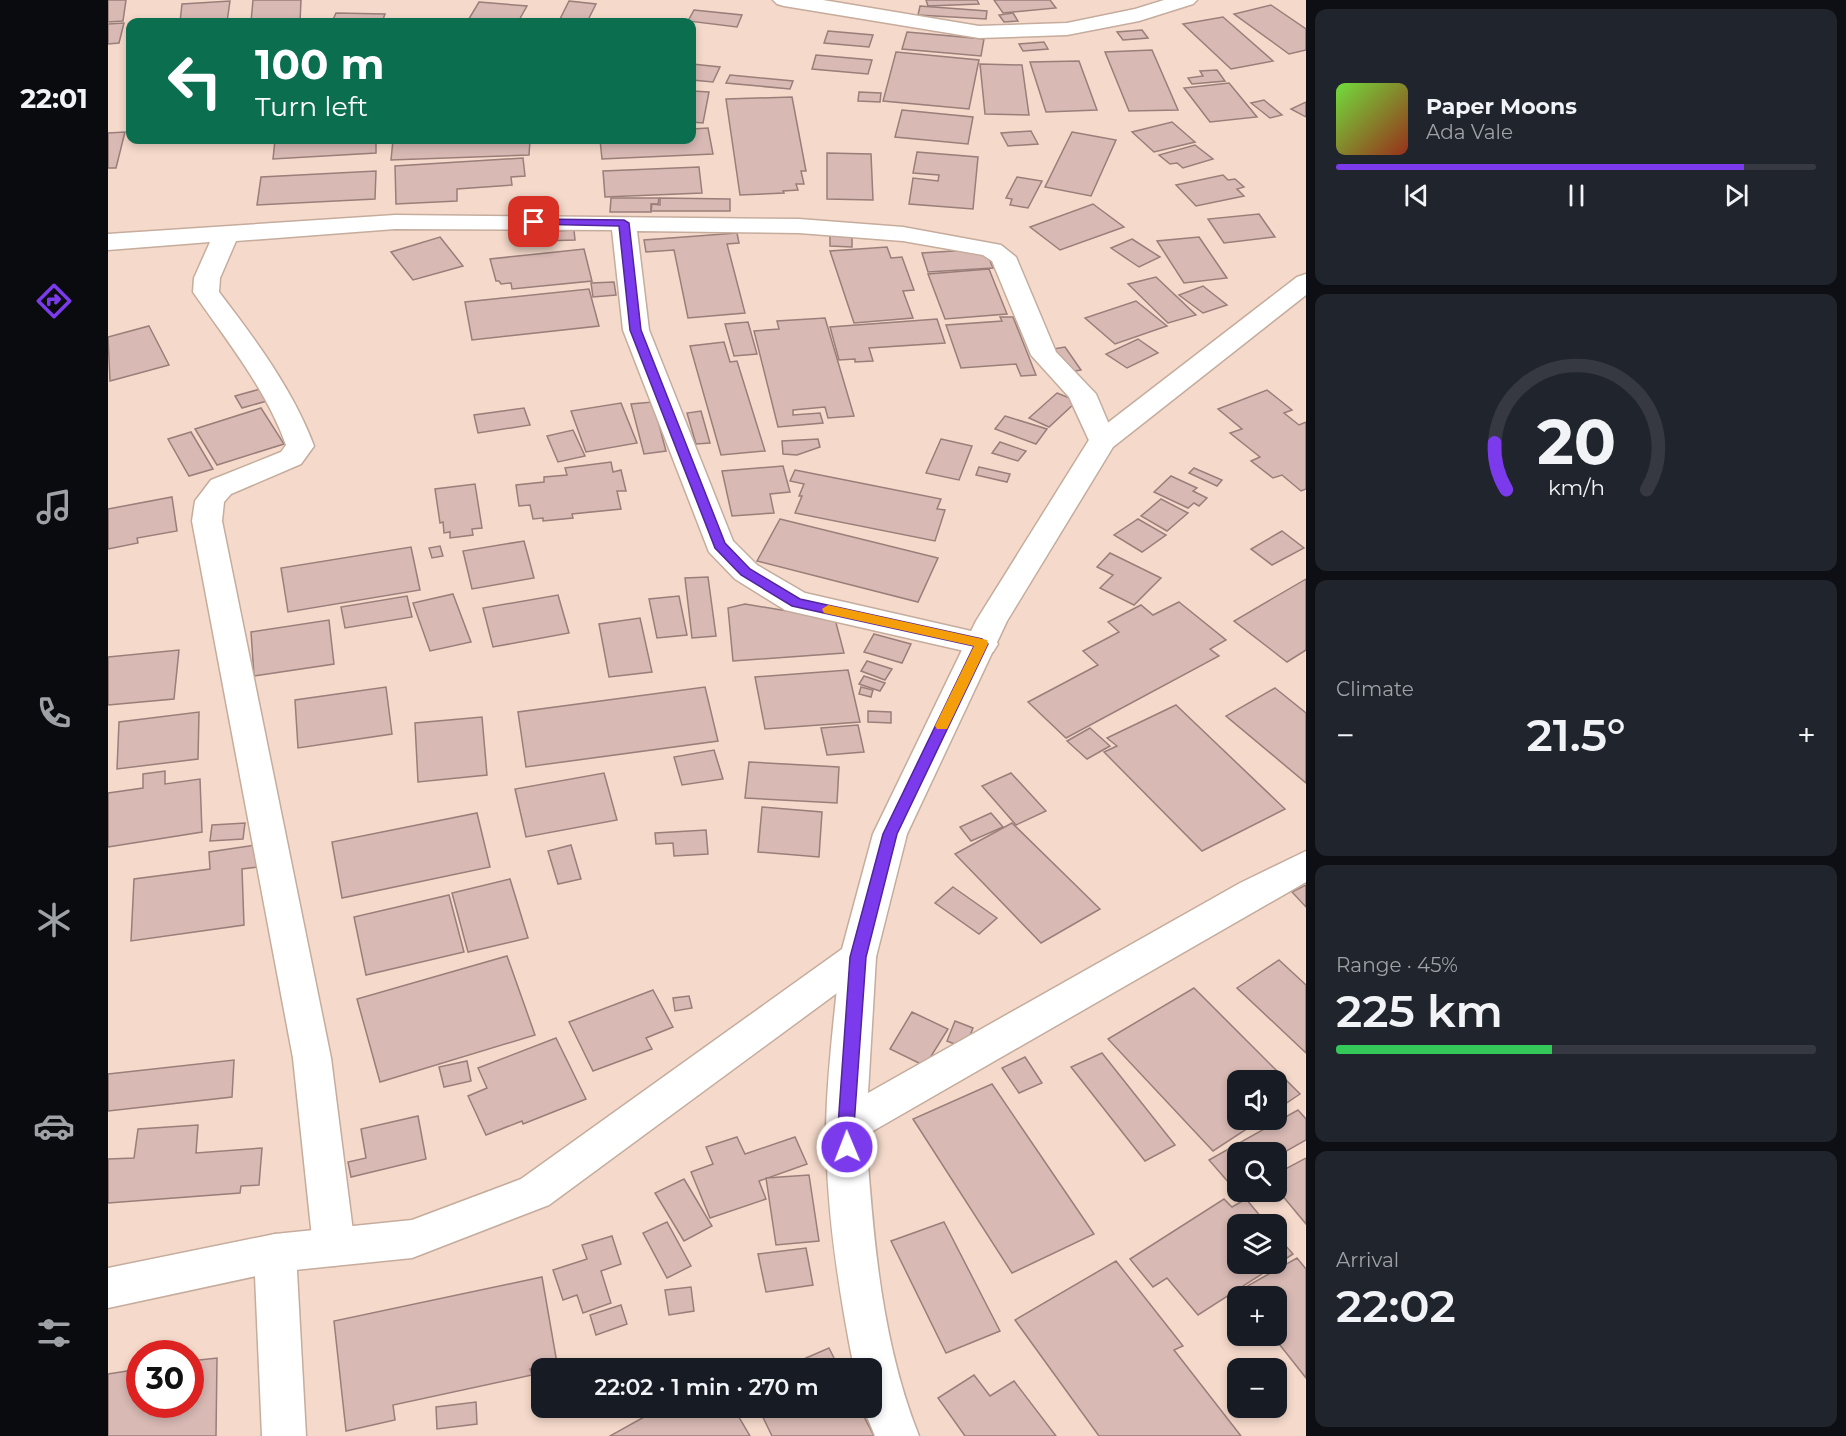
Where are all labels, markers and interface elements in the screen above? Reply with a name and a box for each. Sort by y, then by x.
text: 100 m [255,38,384,90]
icon: left [156,42,234,120]
text: 22:01 [20,82,88,115]
text: Turn left [255,90,368,123]
text: Paper Moons [1426,93,1577,120]
text: Ada Vale [1426,120,1513,144]
icon: previous [1400,179,1433,212]
icon: pause [1560,179,1593,212]
icon: next [1720,179,1753,212]
pin [508,196,559,247]
icon: arrive [517,205,550,238]
icon: directions [33,280,75,322]
text: 20 [1536,404,1616,480]
text: km/h [1547,474,1605,500]
icon: music [33,486,75,528]
text: Climate [1336,677,1414,701]
icon: phone [33,692,75,734]
text: 21.5° [1526,707,1626,762]
text: − [1336,715,1355,755]
text: + [1797,715,1816,755]
icon: climate [33,899,75,941]
text: Range · 45% [1336,953,1458,977]
text: 225 km [1336,983,1503,1038]
map controls [1227,1070,1287,1418]
button: sound [1227,1070,1287,1130]
icon: car [33,1105,75,1147]
position arrow [815,1115,879,1179]
button: search [1227,1142,1287,1202]
button: layers [1227,1214,1287,1274]
text: Arrival [1336,1248,1399,1272]
text: 22:02 [1336,1278,1456,1333]
button: + [1227,1286,1287,1346]
icon: filters [33,1312,75,1354]
speed limit sign: 30 [126,1340,204,1418]
button: − [1227,1358,1287,1418]
text: 22:02 · 1 min · 270 m [594,1374,819,1401]

